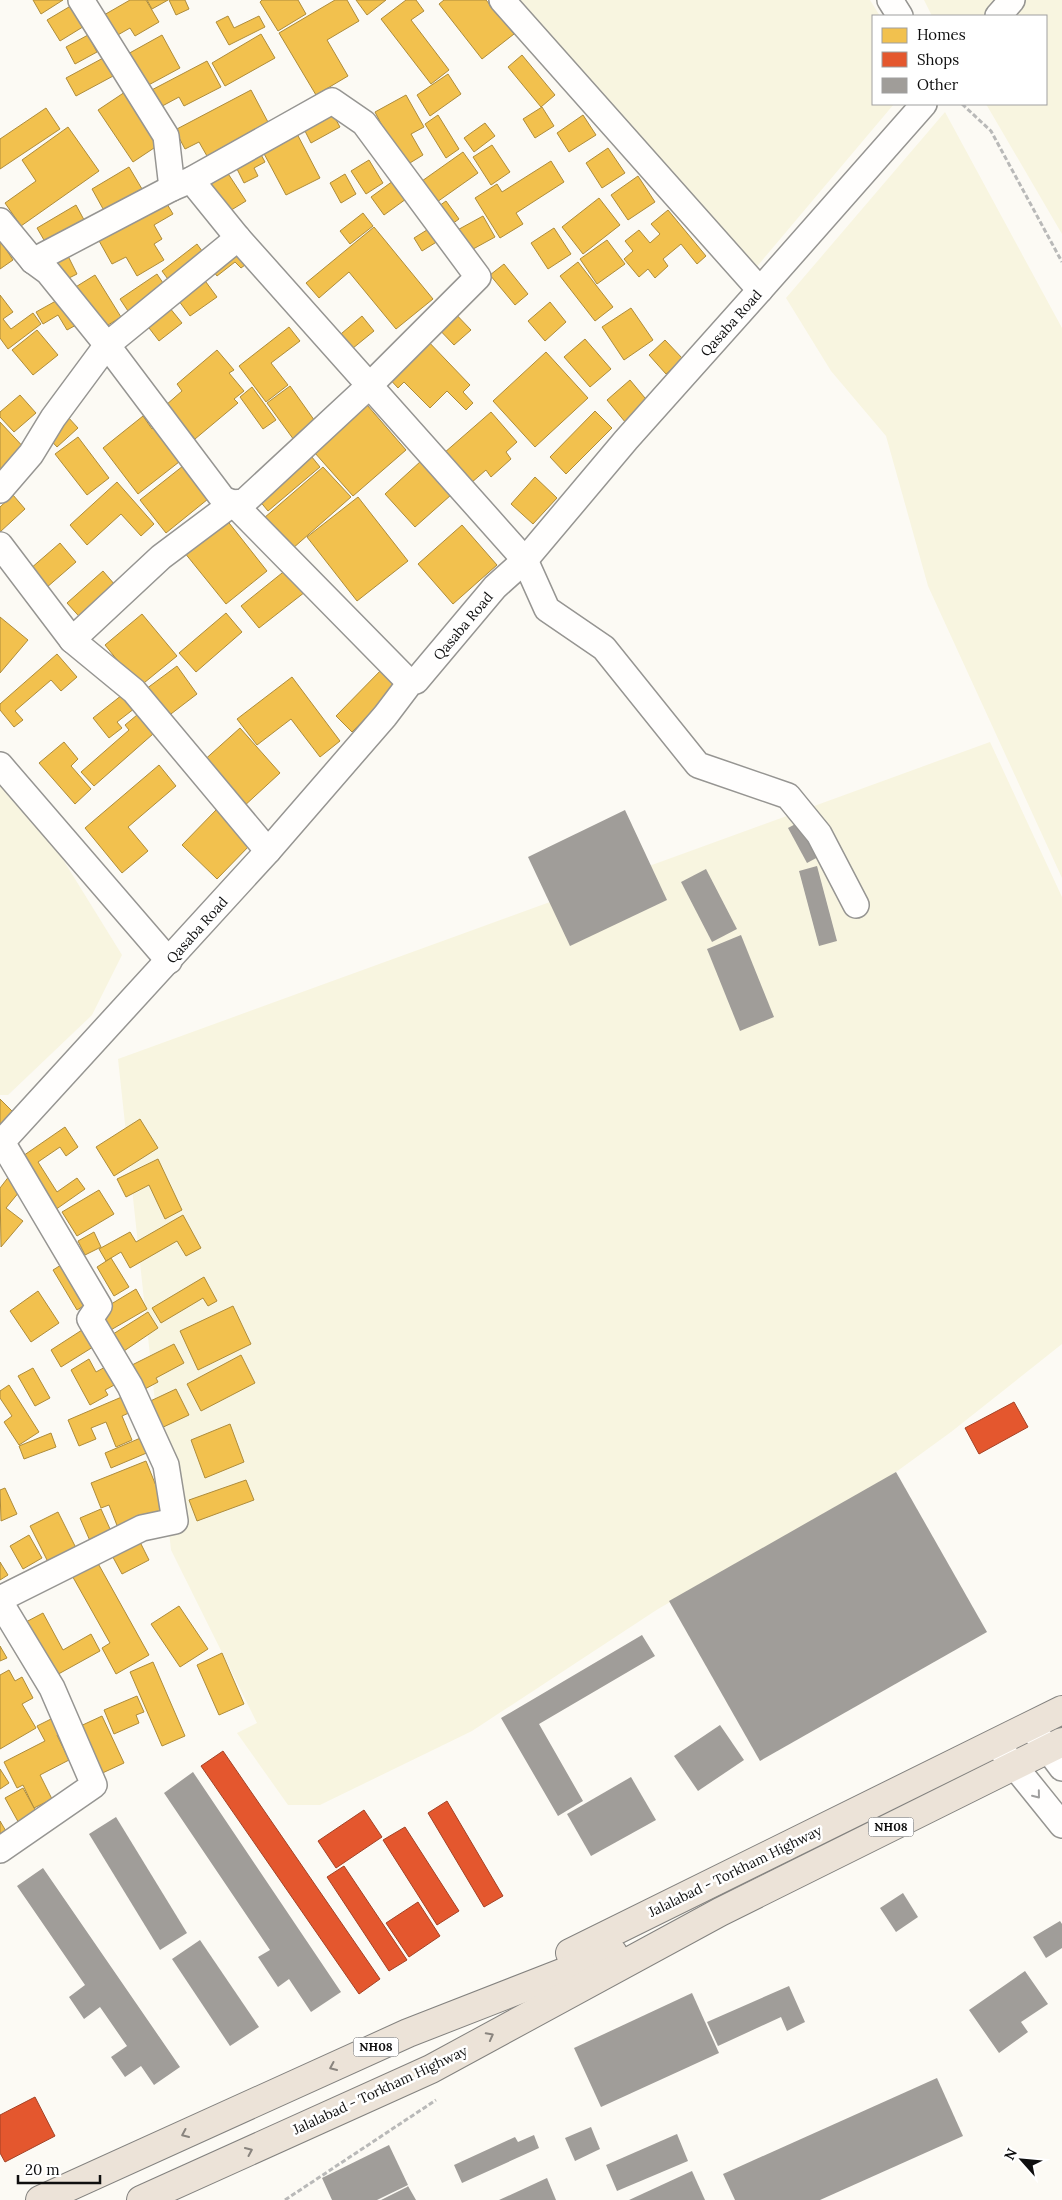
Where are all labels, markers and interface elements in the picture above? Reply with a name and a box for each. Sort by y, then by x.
legend [872,15,1047,105]
text: Homes [917,25,966,44]
text: Shops [917,50,959,69]
text: Other [917,75,959,94]
street label: Qasaba Road [696,286,766,360]
street label: Qasaba Road [429,588,497,664]
street label: Qasaba Road [162,893,232,967]
one-way arrow [1032,1789,1041,1798]
road number: NH08 [868,1818,914,1836]
street label: Jalalabad - Torkham Highway [644,1821,825,1921]
one-way arrow [485,2033,494,2043]
road number: NH08 [354,2038,398,2056]
street label: Jalalabad - Torkham Highway [289,2041,471,2139]
one-way arrow [329,2060,338,2071]
one-way arrow [181,2128,190,2138]
north arrow [997,2135,1047,2185]
text: N [1000,2145,1021,2163]
one-way arrow [244,2147,253,2157]
scale bar [18,2152,100,2184]
text: 20 m [25,2160,60,2179]

